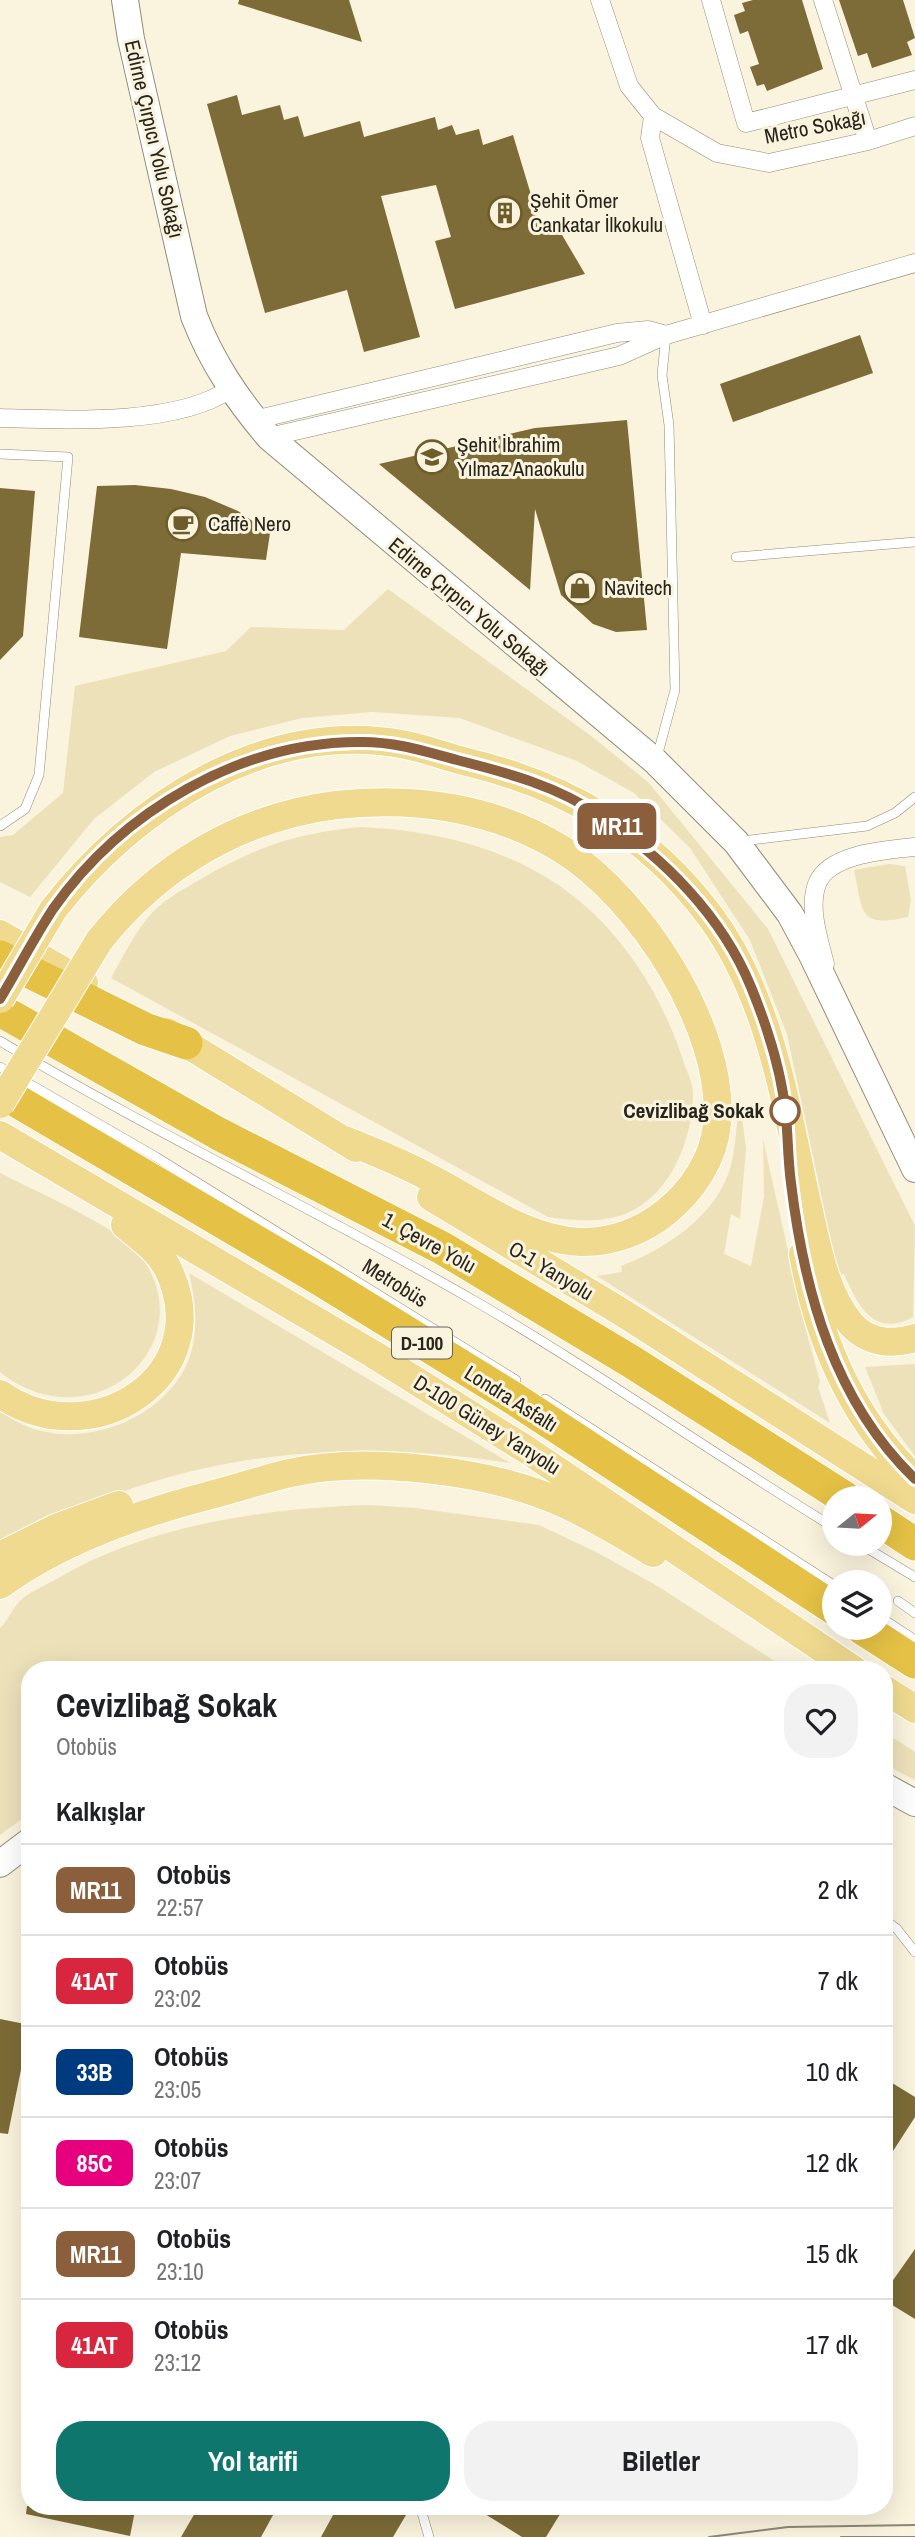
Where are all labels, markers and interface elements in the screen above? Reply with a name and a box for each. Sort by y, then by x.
street label: Edirne Çırpıcı Yolu Sokağı [118,37,191,241]
street label: Metro Sokağı [762,103,868,151]
place label: Şehit Ömer Cankatar İlkokulu [530,186,663,239]
building icon: Şehit Ömer Cankatar İlkokulu [486,194,524,232]
place label: Şehit İbrahim Yılmaz Anaokulu [457,430,585,483]
school or university icon: Şehit İbrahim Yılmaz Anaokulu [413,438,451,476]
cafe icon: Caffè Nero [164,505,202,543]
place label: Caffè Nero [208,509,291,538]
street label: Edirne Çırpıcı Yolu Sokağı [383,531,556,683]
shop icon: Navitech [561,569,599,607]
place label: Navitech [604,573,672,602]
line badge: MR11 [568,803,666,849]
text: MR11 [591,810,643,842]
place label: Cevizlibağ Sokak [623,1096,764,1125]
marker: Cevizlibağ Sokak [770,1096,800,1126]
street label: 1. Çevre Yolu [377,1205,481,1280]
street label: O-1 Yanyolu [503,1234,599,1307]
street label: Metrobüs [357,1251,433,1314]
road number: D-100 [392,1328,452,1358]
street label: Londra Asfaltı [459,1358,564,1439]
street label: D-100 Güney Yanyolu [408,1368,566,1481]
north arrow [822,1486,892,1556]
map controls [822,1486,892,1640]
button: layers [822,1570,892,1640]
text: Cevizlibağ Sokak [56,1683,277,1727]
button: heart [784,1684,858,1758]
text: Otobüs [56,1731,117,1762]
text: Kalkışlar [56,1794,145,1829]
text: Otobüs [156,1857,231,1892]
text: 2 dk [818,1872,858,1907]
text: MR11 [70,1874,121,1906]
text: 22:57 [156,1892,204,1923]
text: Otobüs [154,1948,229,1983]
text: 7 dk [818,1963,858,1998]
text: 41AT [71,1965,118,1997]
text: 23:02 [154,1983,201,2014]
text: Otobüs [154,2039,229,2074]
text: 10 dk [806,2054,858,2089]
text: 33B [76,2056,113,2088]
text: 23:05 [154,2074,201,2105]
text: Otobüs [154,2130,229,2165]
text: 12 dk [806,2145,858,2180]
text: 85C [76,2147,113,2179]
text: 23:07 [154,2165,201,2196]
text: Otobüs [156,2221,231,2256]
text: 15 dk [806,2236,858,2271]
text: MR11 [70,2238,121,2270]
text: 23:10 [156,2256,204,2287]
text: Otobüs [154,2312,229,2347]
text: 17 dk [806,2327,858,2362]
text: 41AT [71,2329,118,2361]
text: 23:12 [154,2347,201,2378]
button: Yol tarifi [56,2421,450,2501]
button: Biletler [464,2421,858,2501]

